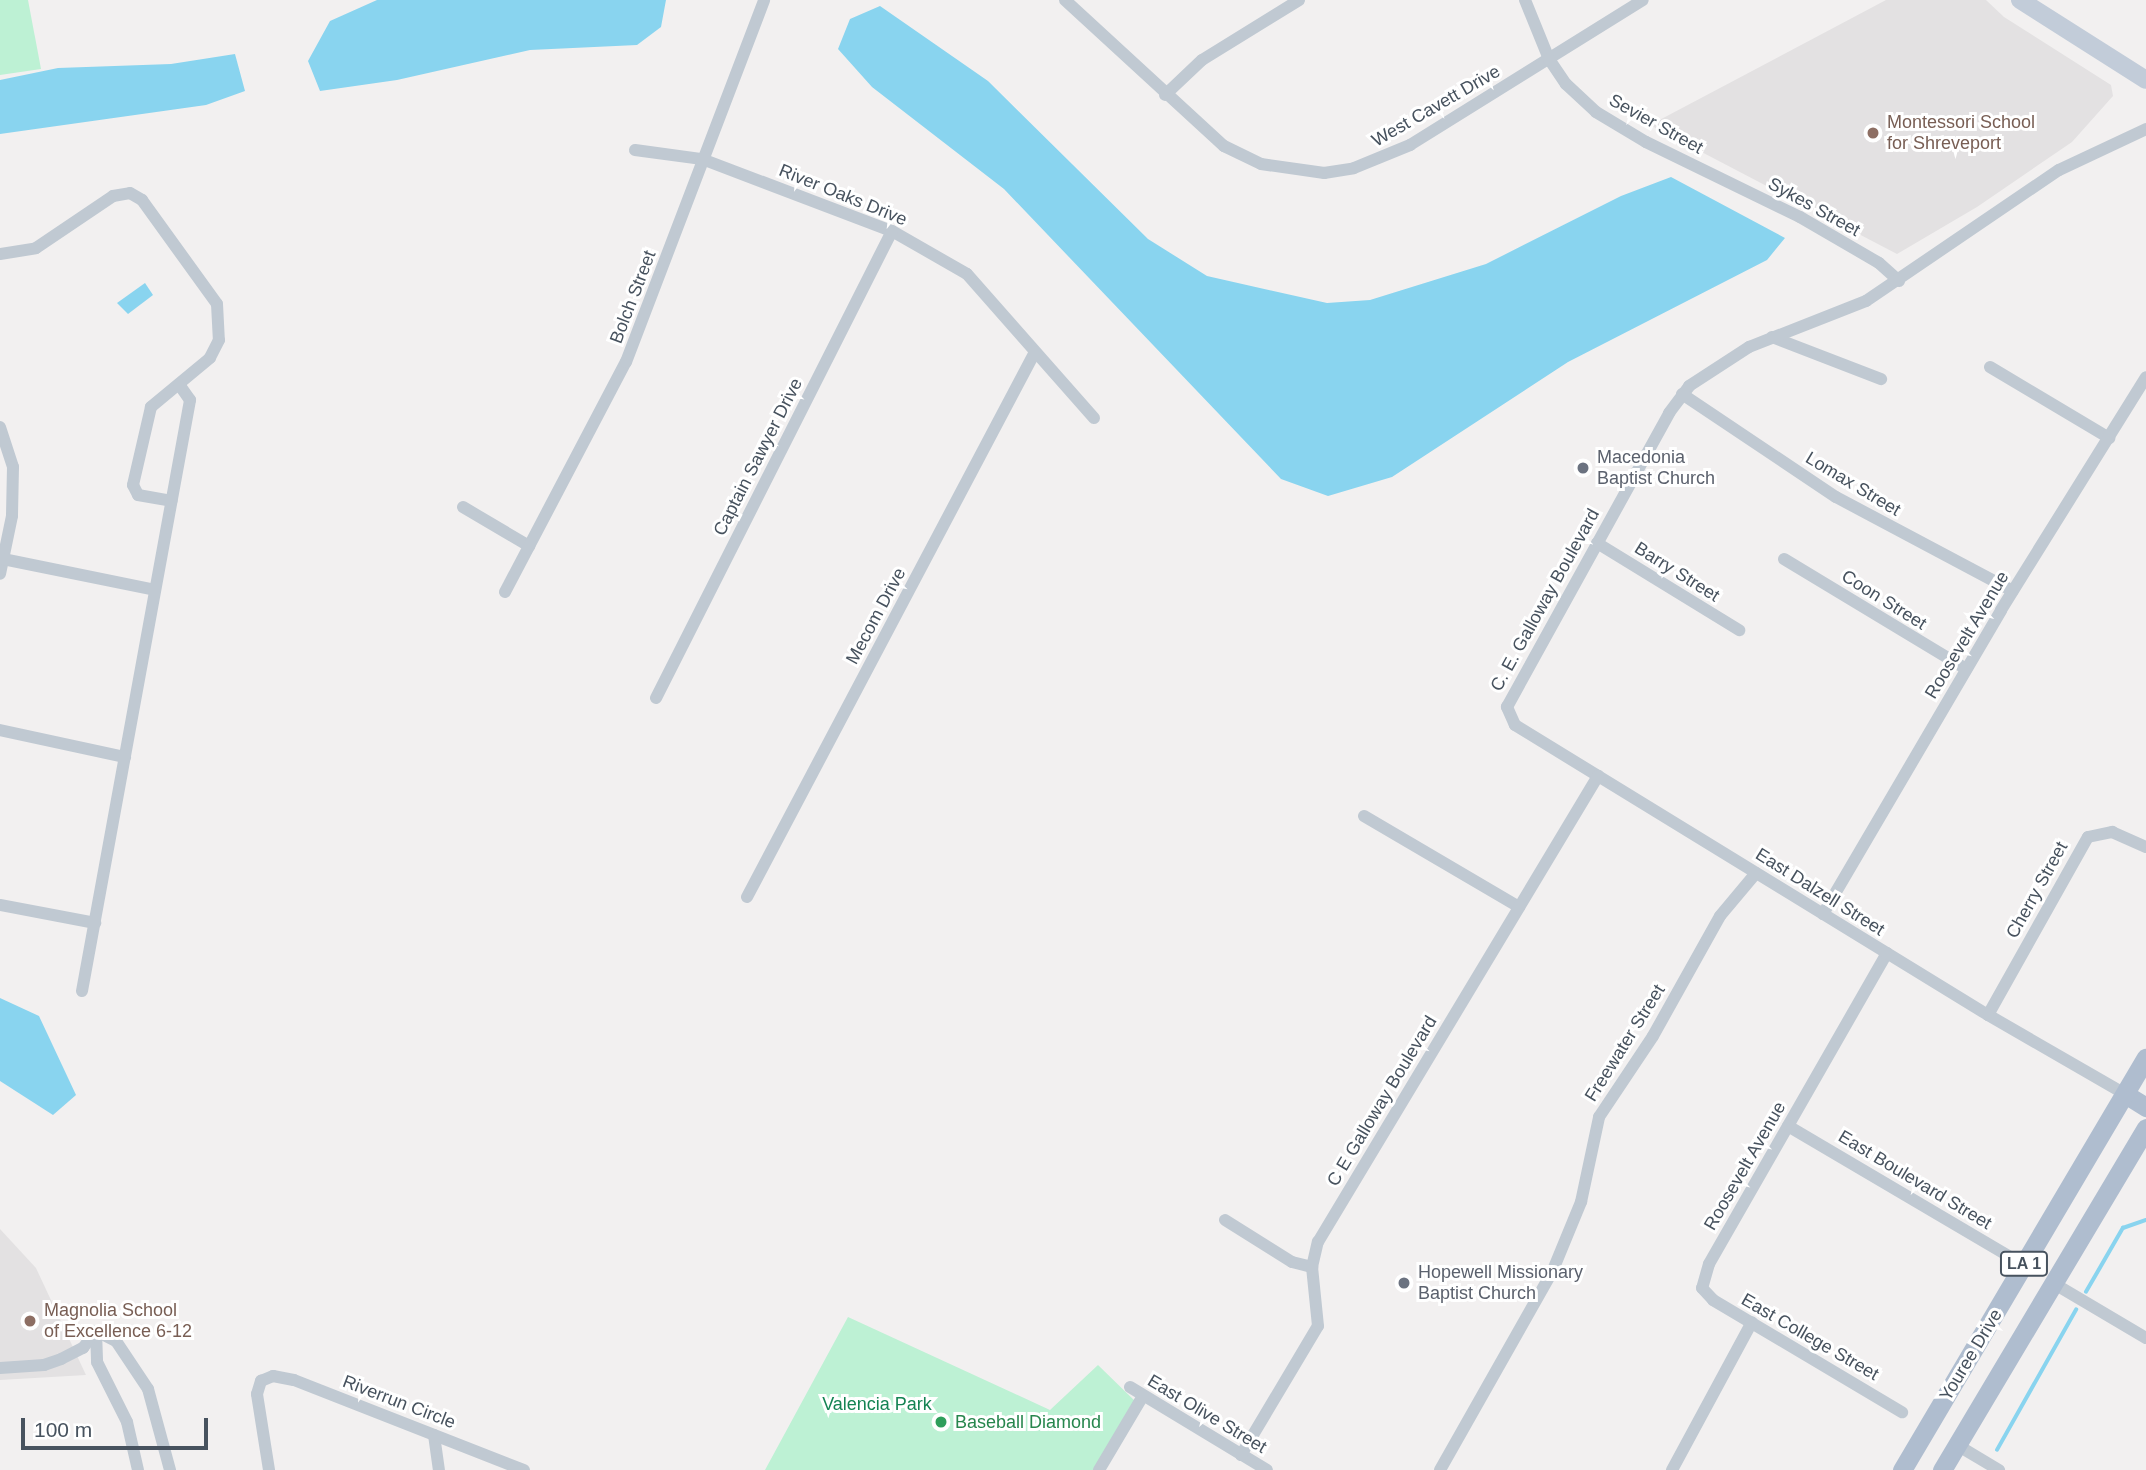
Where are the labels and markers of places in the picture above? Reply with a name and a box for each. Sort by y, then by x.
place label: Montessori School for Shreveport [1887,112,2035,154]
marker: Montessori School for Shreveport [1865,125,1881,141]
place label: Macedonia Baptist Church [1597,447,1715,490]
marker: Macedonia Baptist Church [1575,460,1591,476]
place label: Hopewell Missionary Baptist Church [1418,1262,1583,1304]
marker: Hopewell Missionary Baptist Church [1396,1275,1412,1291]
place label: Magnolia School of Excellence 6-12 [44,1300,192,1342]
marker: Magnolia School of Excellence 6-12 [22,1313,38,1329]
place label: Baseball Diamond [955,1411,1101,1433]
marker: Baseball Diamond [933,1414,949,1430]

